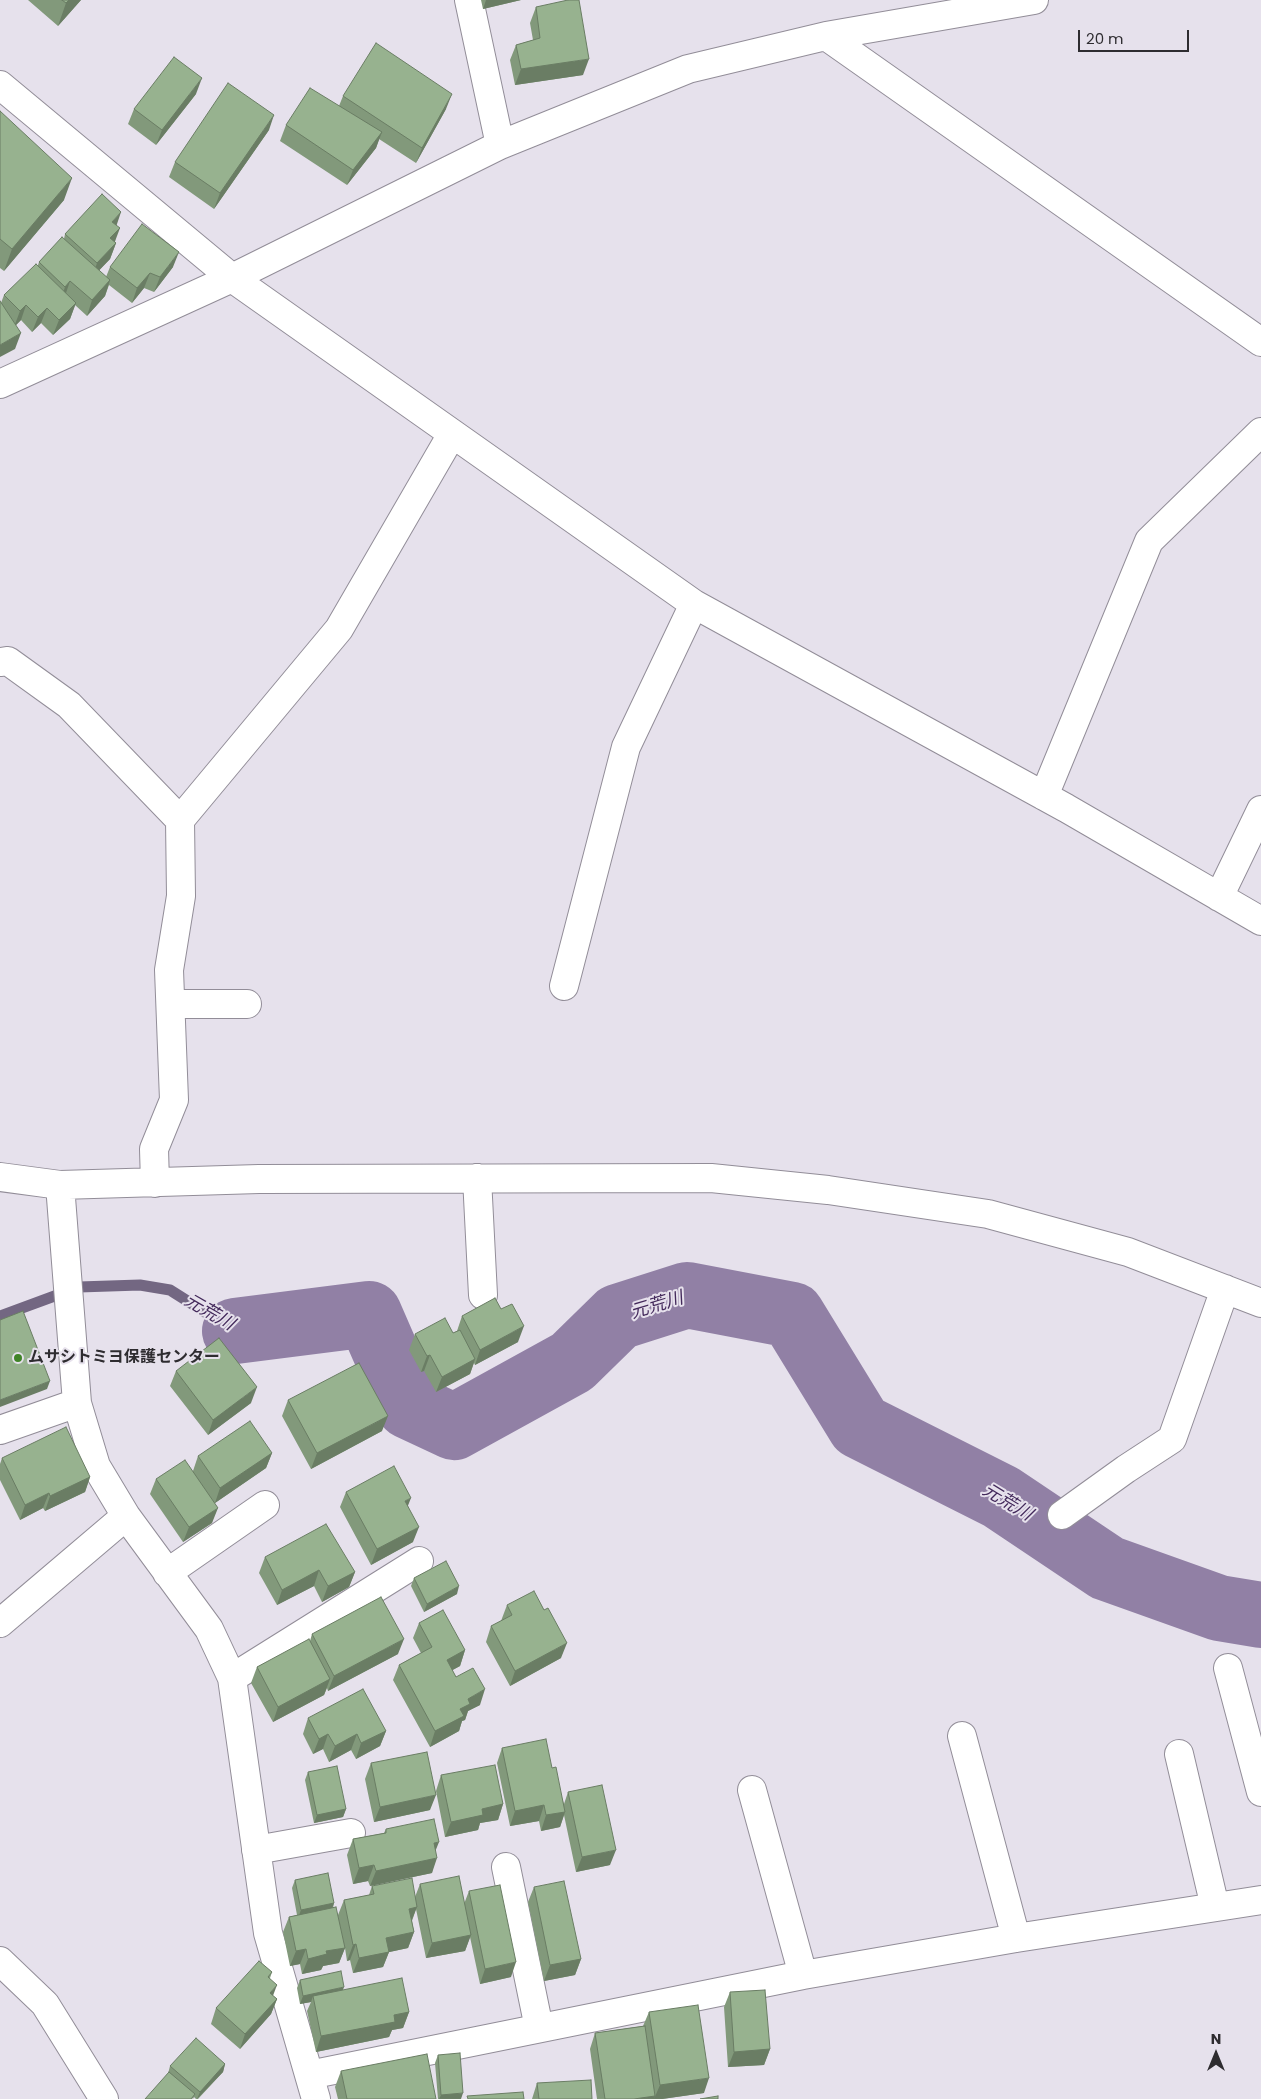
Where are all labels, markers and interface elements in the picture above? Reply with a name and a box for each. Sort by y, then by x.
scale bar [1081,20,1192,52]
text: 20 m [1086,28,1124,49]
water label: 元荒川 [628,1288,686,1324]
water label: 元荒川 [180,1290,238,1336]
place label: ムサシトミヨ保護センター [28,1348,220,1368]
marker: ムサシトミヨ保護センター [12,1352,24,1364]
water label: 元荒川 [978,1480,1036,1526]
north arrow [1191,2029,1241,2079]
text: N [1211,2029,1221,2049]

